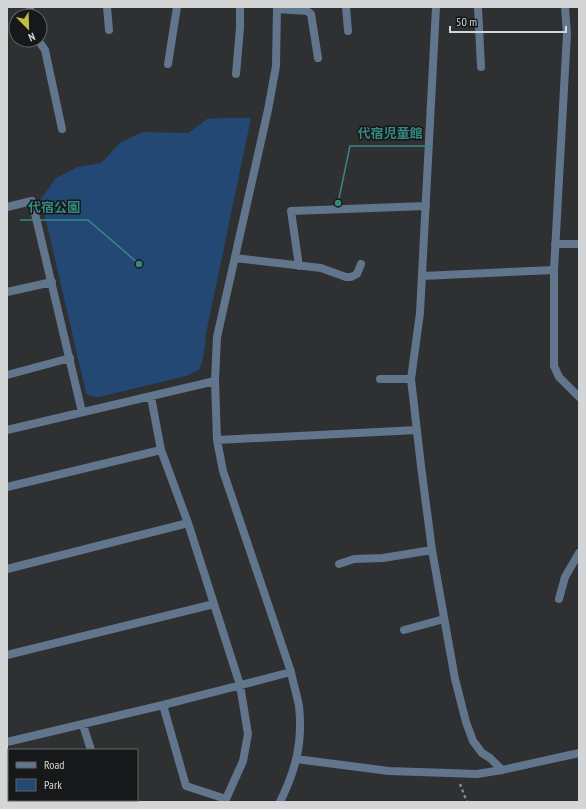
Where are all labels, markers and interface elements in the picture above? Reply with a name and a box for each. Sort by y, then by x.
north arrow [8,8,48,48]
scale bar [450,8,566,34]
text: 50 m [456,14,477,29]
text: N [26,30,37,45]
callout: 代宿児童館 [350,121,431,146]
text: 代宿児童館 [357,125,423,142]
callout: 代宿公園 [20,195,88,220]
text: 代宿公園 [28,199,80,216]
legend [8,749,138,801]
text: Road [44,757,64,772]
text: Park [44,777,62,792]

